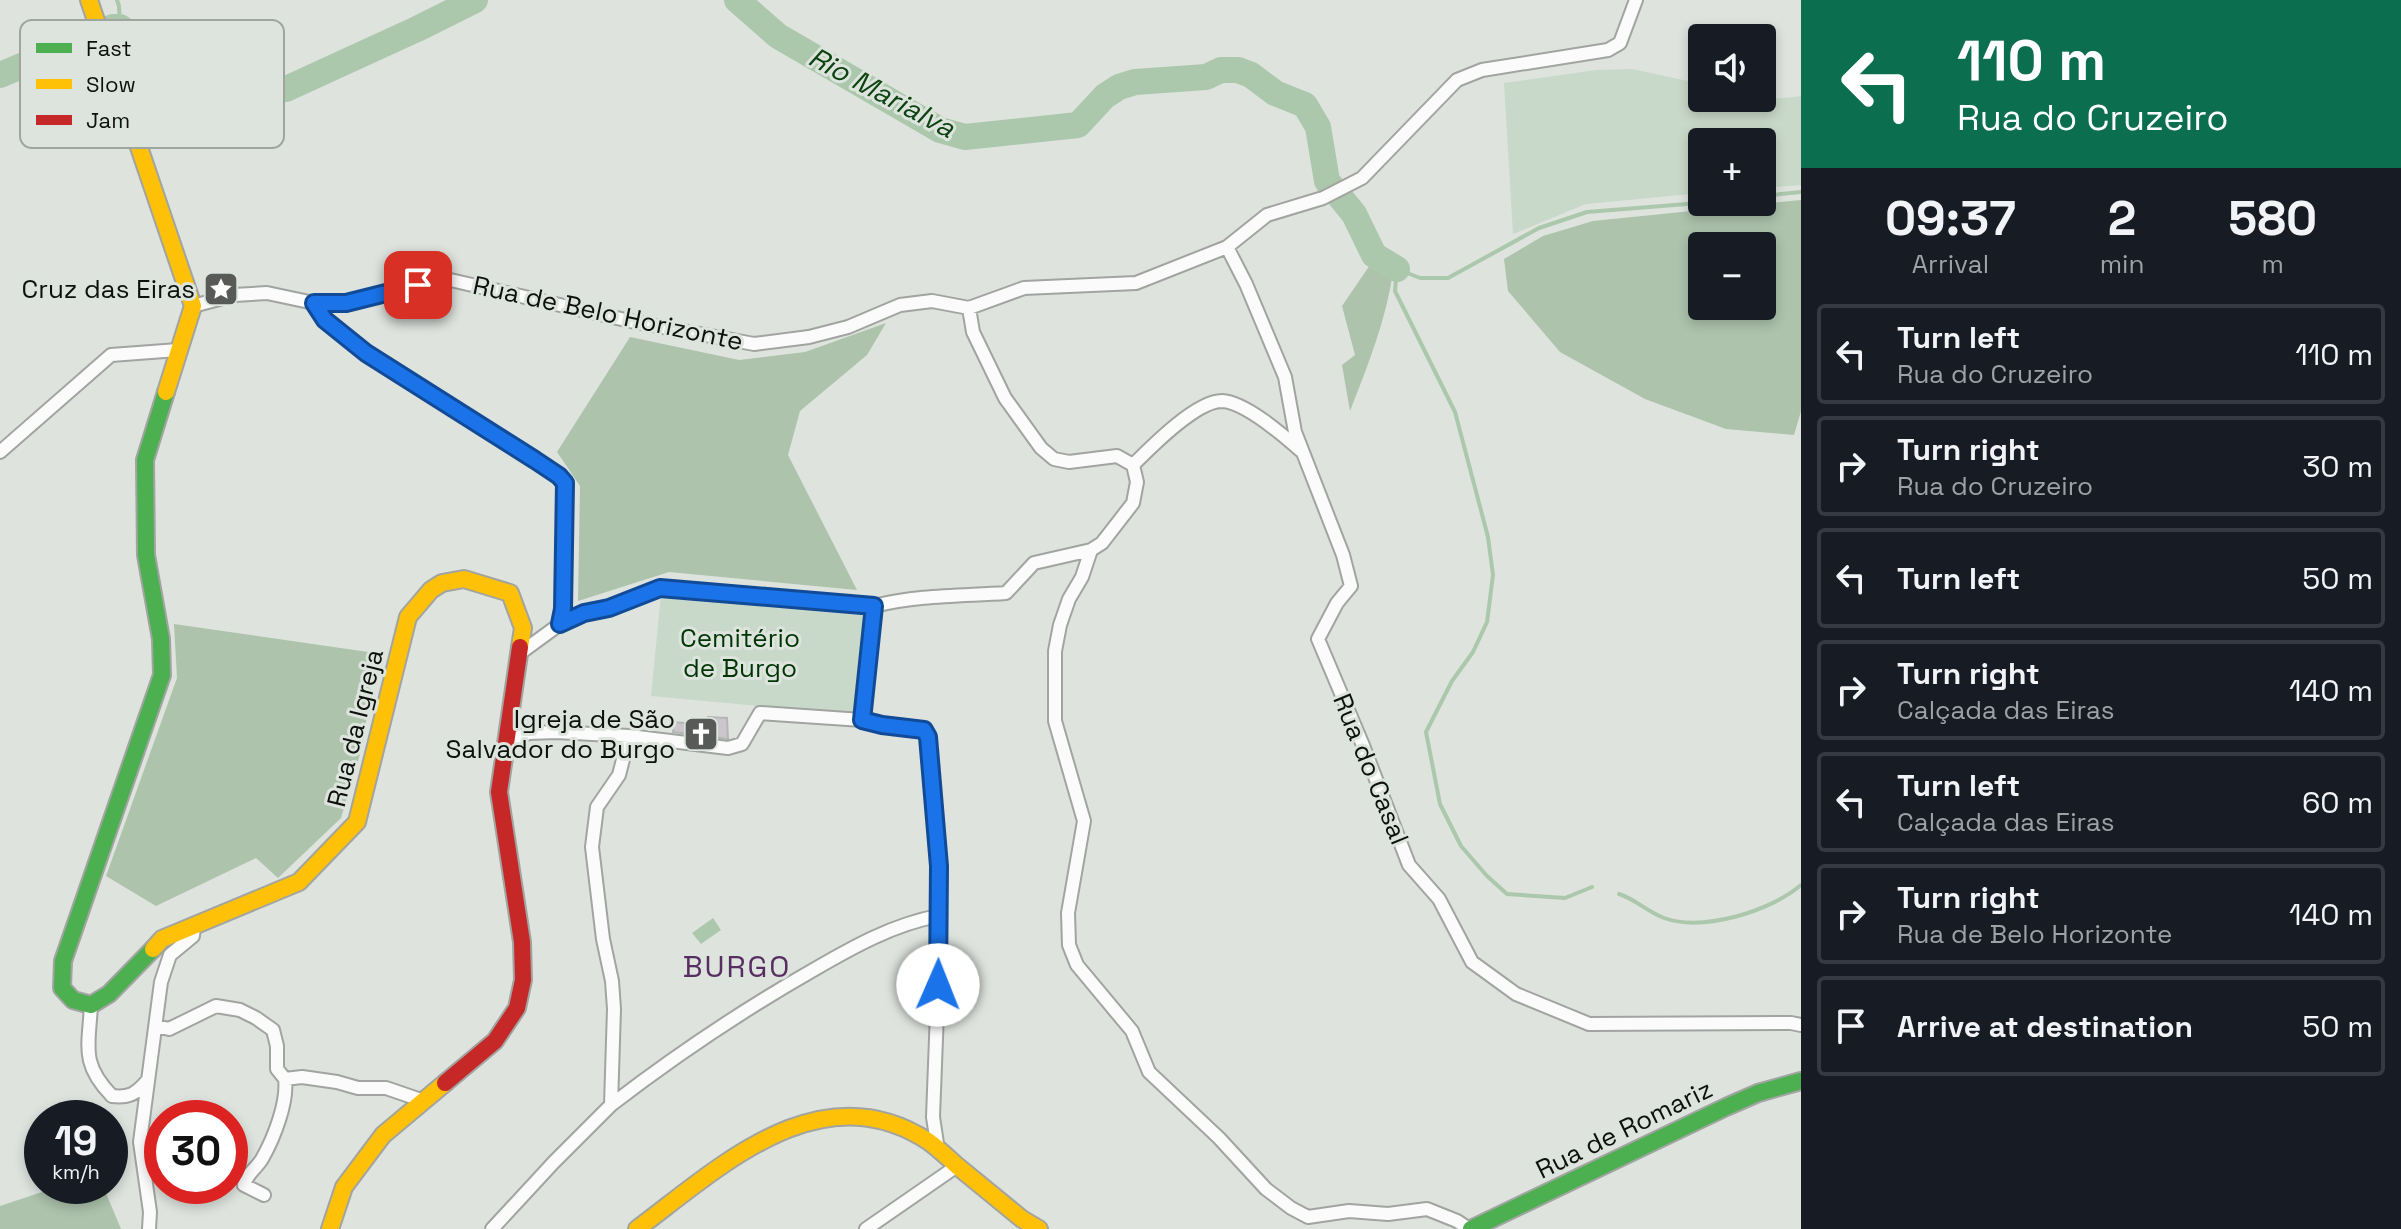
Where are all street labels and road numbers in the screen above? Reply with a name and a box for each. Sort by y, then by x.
street label: Rua de Belo Horizonte [470,268,746,358]
street label: Rua da Igreja [319,646,391,810]
street label: Rua do Casal [1325,689,1417,849]
street label: Rua de Romariz [1530,1072,1718,1186]

